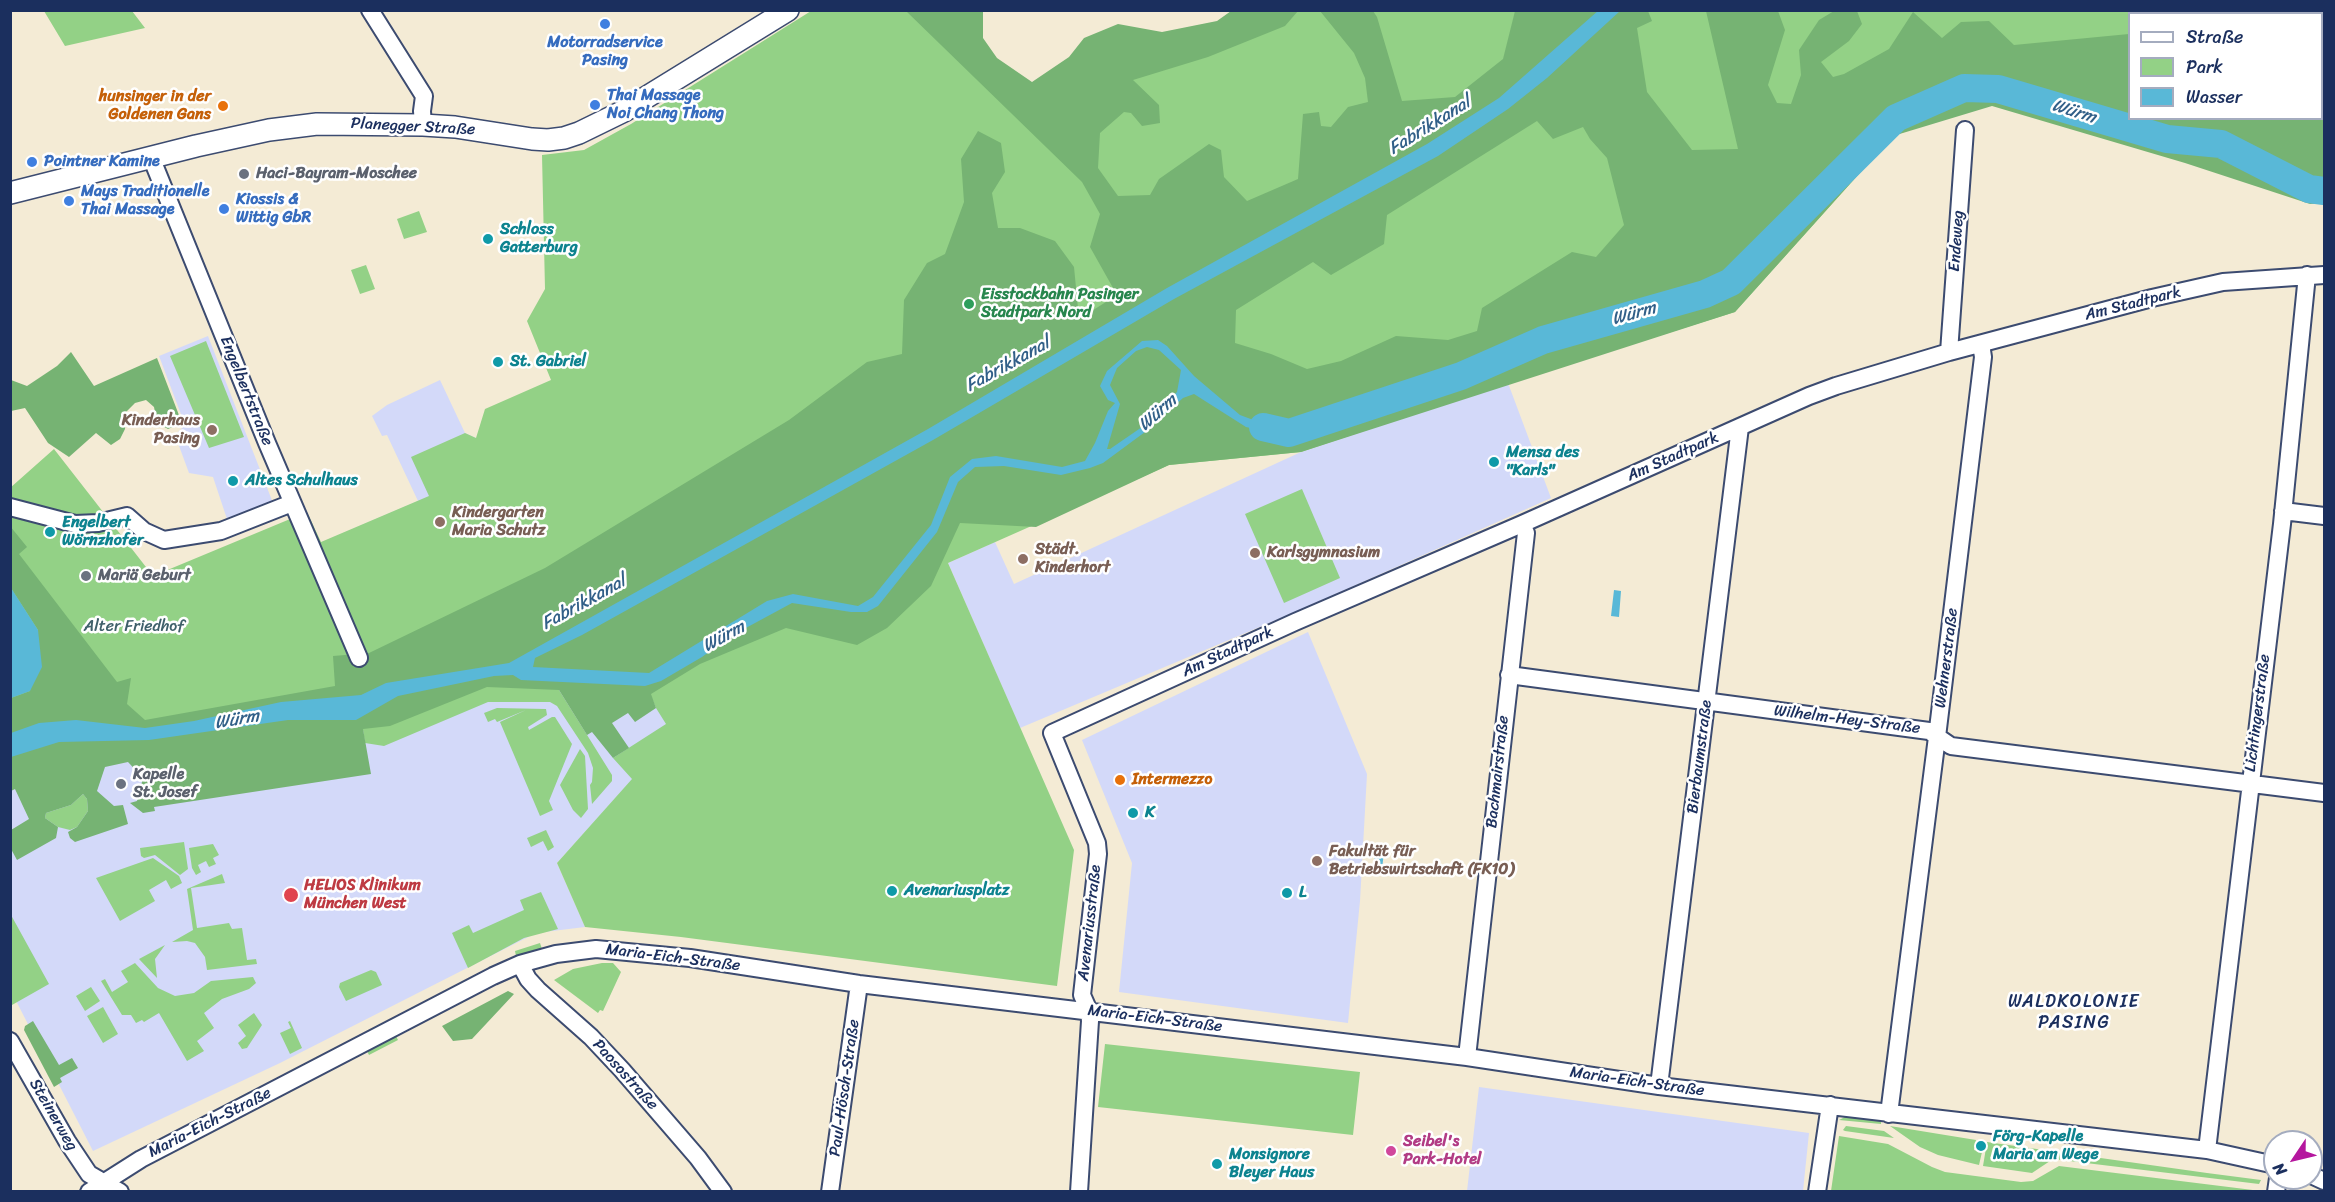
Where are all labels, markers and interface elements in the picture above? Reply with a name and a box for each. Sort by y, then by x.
legend [2128,12,2323,120]
marker: Motorradservice Pasing [598,17,612,31]
text: Straße [2186,21,2243,53]
place label: Motorradservice Pasing [547,33,663,71]
text: Park [2186,51,2223,83]
text: Wasser [2186,81,2242,113]
place label: Thai Massage Noi Chang Thong [607,86,724,124]
place label: hunsinger in der Goldenen Gans [99,87,211,125]
water label: Fabrikkanal [1385,92,1475,160]
water label: Würm [2049,95,2099,129]
marker: Thai Massage Noi Chang Thong [588,98,602,112]
marker: hunsinger in der Goldenen Gans [216,99,230,113]
street label: Planegger Straße [350,114,476,140]
place label: Pointner Kamine [44,152,160,172]
marker: Pointner Kamine [25,155,39,169]
place label: Haci-Bayram-Moschee [256,164,417,184]
marker: Haci-Bayram-Moschee [237,167,251,181]
place label: Mays Traditionelle Thai Massage [81,182,209,220]
place label: Kiossis & Wittig GbR [236,190,311,228]
marker: Mays Traditionelle Thai Massage [62,194,76,208]
marker: Kiossis & Wittig GbR [217,202,231,216]
street label: Endeweg [1945,210,1969,272]
place label: Schloss Gatterburg [500,220,578,258]
marker: Schloss Gatterburg [481,232,495,246]
street label: Am Stadtpark [2083,283,2183,325]
place label: Eisstockbahn Pasinger Stadtpark Nord [981,285,1138,323]
marker: Eisstockbahn Pasinger Stadtpark Nord [962,297,976,311]
water label: Würm [1610,297,1658,331]
street label: Engelbertstraße [215,333,277,449]
water label: Fabrikkanal [962,333,1054,397]
place label: St. Gabriel [510,352,586,372]
marker: St. Gabriel [491,355,505,369]
water label: Würm [1134,390,1182,436]
place label: Kinderhaus Pasing [122,411,200,449]
marker: Kinderhaus Pasing [205,423,219,437]
street label: Am Stadtpark [1624,428,1722,486]
place label: Mensa des "Karls" [1506,443,1579,481]
marker: Mensa des "Karls" [1487,455,1501,469]
place label: Altes Schulhaus [245,471,358,491]
marker: Altes Schulhaus [226,474,240,488]
place label: Kindergarten Maria Schutz [452,503,545,541]
place label: Engelbert Wörnzhofer [62,513,143,551]
marker: Kindergarten Maria Schutz [433,515,447,529]
marker: Engelbert Wörnzhofer [43,525,57,539]
place label: Städt. Kinderhort [1035,540,1110,578]
place label: Karlsgymnasium [1267,543,1380,563]
marker: Karlsgymnasium [1248,546,1262,560]
marker: Städt. Kinderhort [1016,552,1030,566]
place label: Mariä Geburt [98,566,191,586]
marker: Mariä Geburt [79,569,93,583]
water label: Fabrikkanal [538,571,630,635]
street label: Wehnerstraße [1931,607,1963,709]
park label: Alter Friedhof [84,617,184,637]
water label: Würm [699,617,749,657]
street label: Am Stadtpark [1179,622,1277,682]
street label: Lichtingerstraße [2241,653,2275,773]
street label: Bierbaumstraße [1683,699,1717,815]
street label: Wilhelm-Hey-Straße [1773,701,1921,739]
water label: Würm [213,705,261,735]
street label: Bachmairstraße [1483,715,1513,829]
place label: Kapelle St. Josef [133,765,197,803]
place label: Intermezzo [1132,770,1212,790]
marker: Intermezzo [1113,773,1127,787]
marker: Kapelle St. Josef [114,777,128,791]
place label: K [1145,803,1155,823]
marker: K [1126,806,1140,820]
place label: Fakultät für Betriebswirtschaft (FK10) [1329,842,1514,880]
marker: Fakultät für Betriebswirtschaft (FK10) [1310,854,1324,868]
street label: Avenariusstraße [1074,864,1106,982]
place label: HELIOS Klinikum München West [304,876,421,914]
place label: Avenariusplatz [904,881,1009,901]
place label: L [1299,883,1306,903]
marker: Avenariusplatz [885,884,899,898]
marker: HELIOS Klinikum München West [282,886,300,904]
marker: L [1280,886,1294,900]
street label: Maria-Eich-Straße [605,940,741,976]
district label: WALDKOLONIE PASING [2008,991,2140,1034]
street label: Maria-Eich-Straße [1087,1001,1223,1037]
street label: Paul-Hösch-Straße [826,1018,864,1158]
street label: Paosostraße [588,1036,662,1114]
street label: Maria-Eich-Straße [1569,1063,1705,1101]
street label: Steinerweg [25,1076,81,1154]
street label: Maria-Eich-Straße [145,1084,275,1162]
place label: Förg-Kapelle Maria am Wege [1993,1127,2099,1165]
north arrow [2263,1130,2323,1190]
place label: Seibel's Park-Hotel [1403,1132,1481,1170]
marker: Förg-Kapelle Maria am Wege [1974,1139,1988,1153]
marker: Seibel's Park-Hotel [1384,1144,1398,1158]
place label: Monsignore Bleyer Haus [1229,1145,1314,1183]
marker: Monsignore Bleyer Haus [1210,1157,1224,1171]
text: N [2264,1157,2295,1182]

